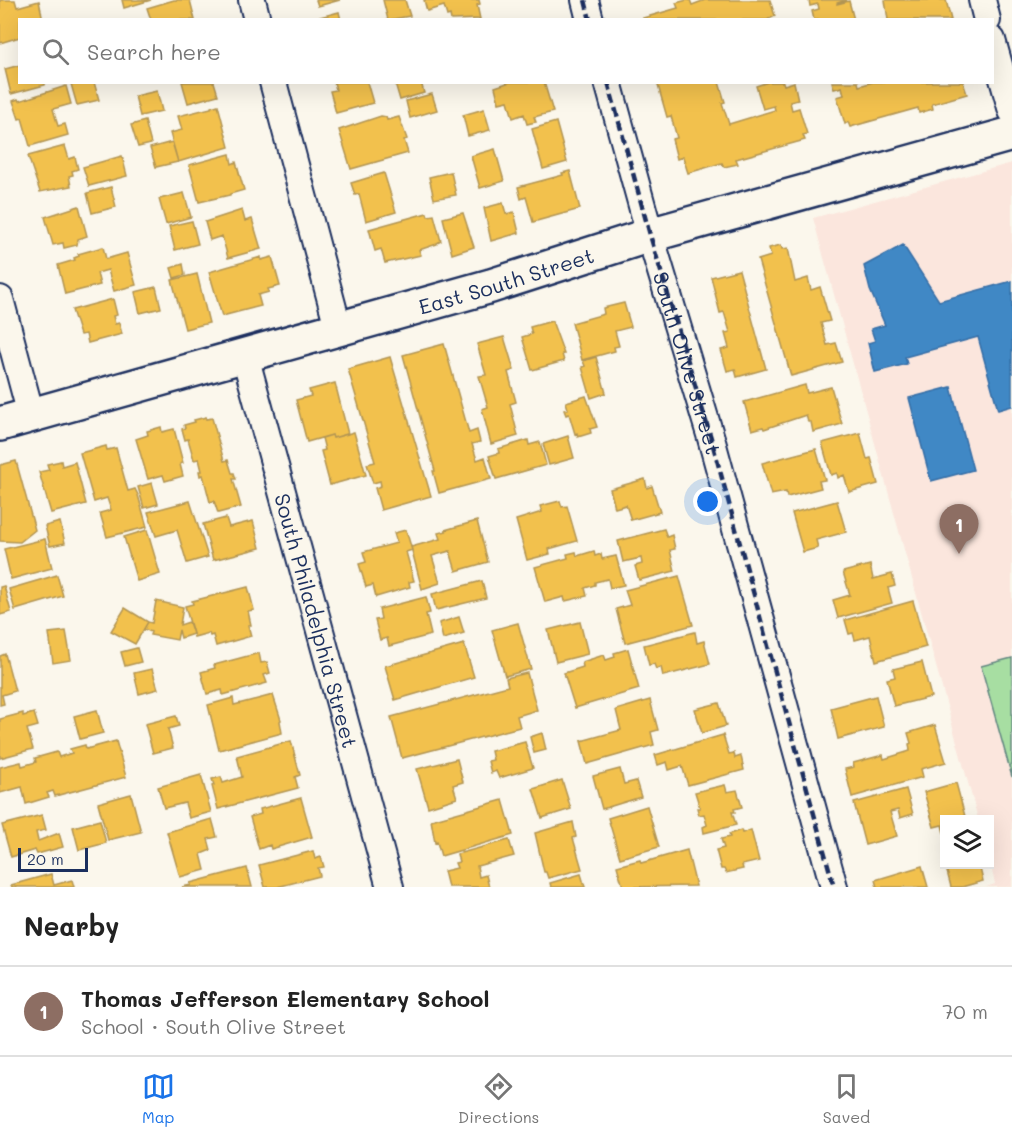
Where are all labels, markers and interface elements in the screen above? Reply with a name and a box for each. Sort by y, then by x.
search box [18,18,994,84]
icon: search [39,35,72,68]
text: Search here [87,37,221,66]
street label: East South Street [415,240,597,319]
street label: South Olive Street [648,268,728,457]
your location [693,487,722,516]
street label: South Philadelphia Street [270,490,365,751]
pin: 1 [940,504,978,554]
map controls [940,815,994,869]
button: layers [940,815,994,869]
scale bar [18,845,88,872]
text: 20 m [27,848,64,869]
text: Nearby [24,909,119,943]
text: Thomas Jefferson Elementary School [81,984,489,1013]
text: 1 [39,998,48,1024]
text: 70 m [942,998,988,1024]
text: School · South Olive Street [81,1013,346,1039]
tab: Map [142,1070,175,1127]
tab: Directions [458,1070,539,1127]
tab: Saved [823,1070,870,1127]

